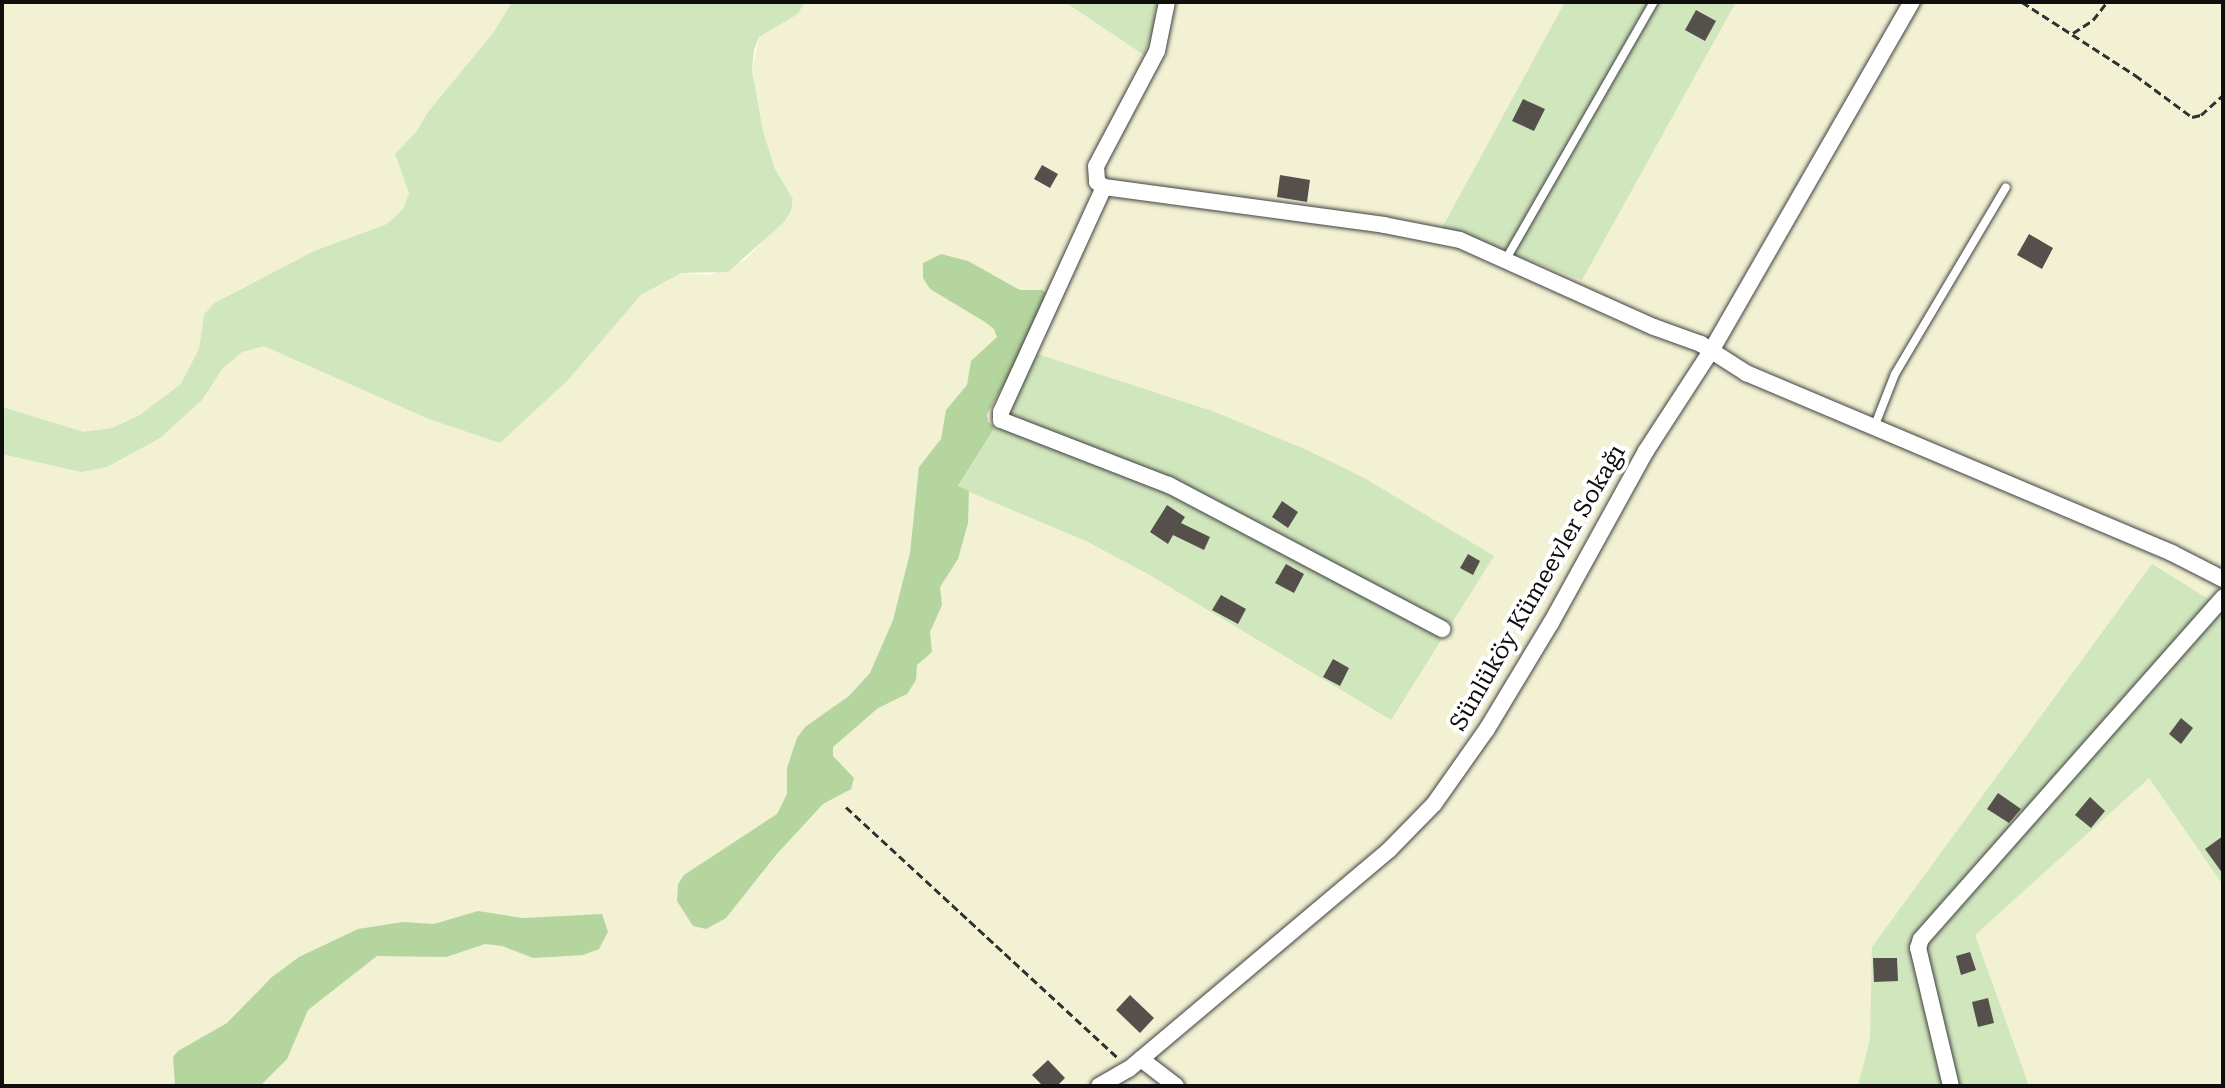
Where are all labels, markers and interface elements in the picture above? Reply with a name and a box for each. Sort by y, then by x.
street label: Sünlüköy Kümeevler Sokağı [1444,440,1632,736]

